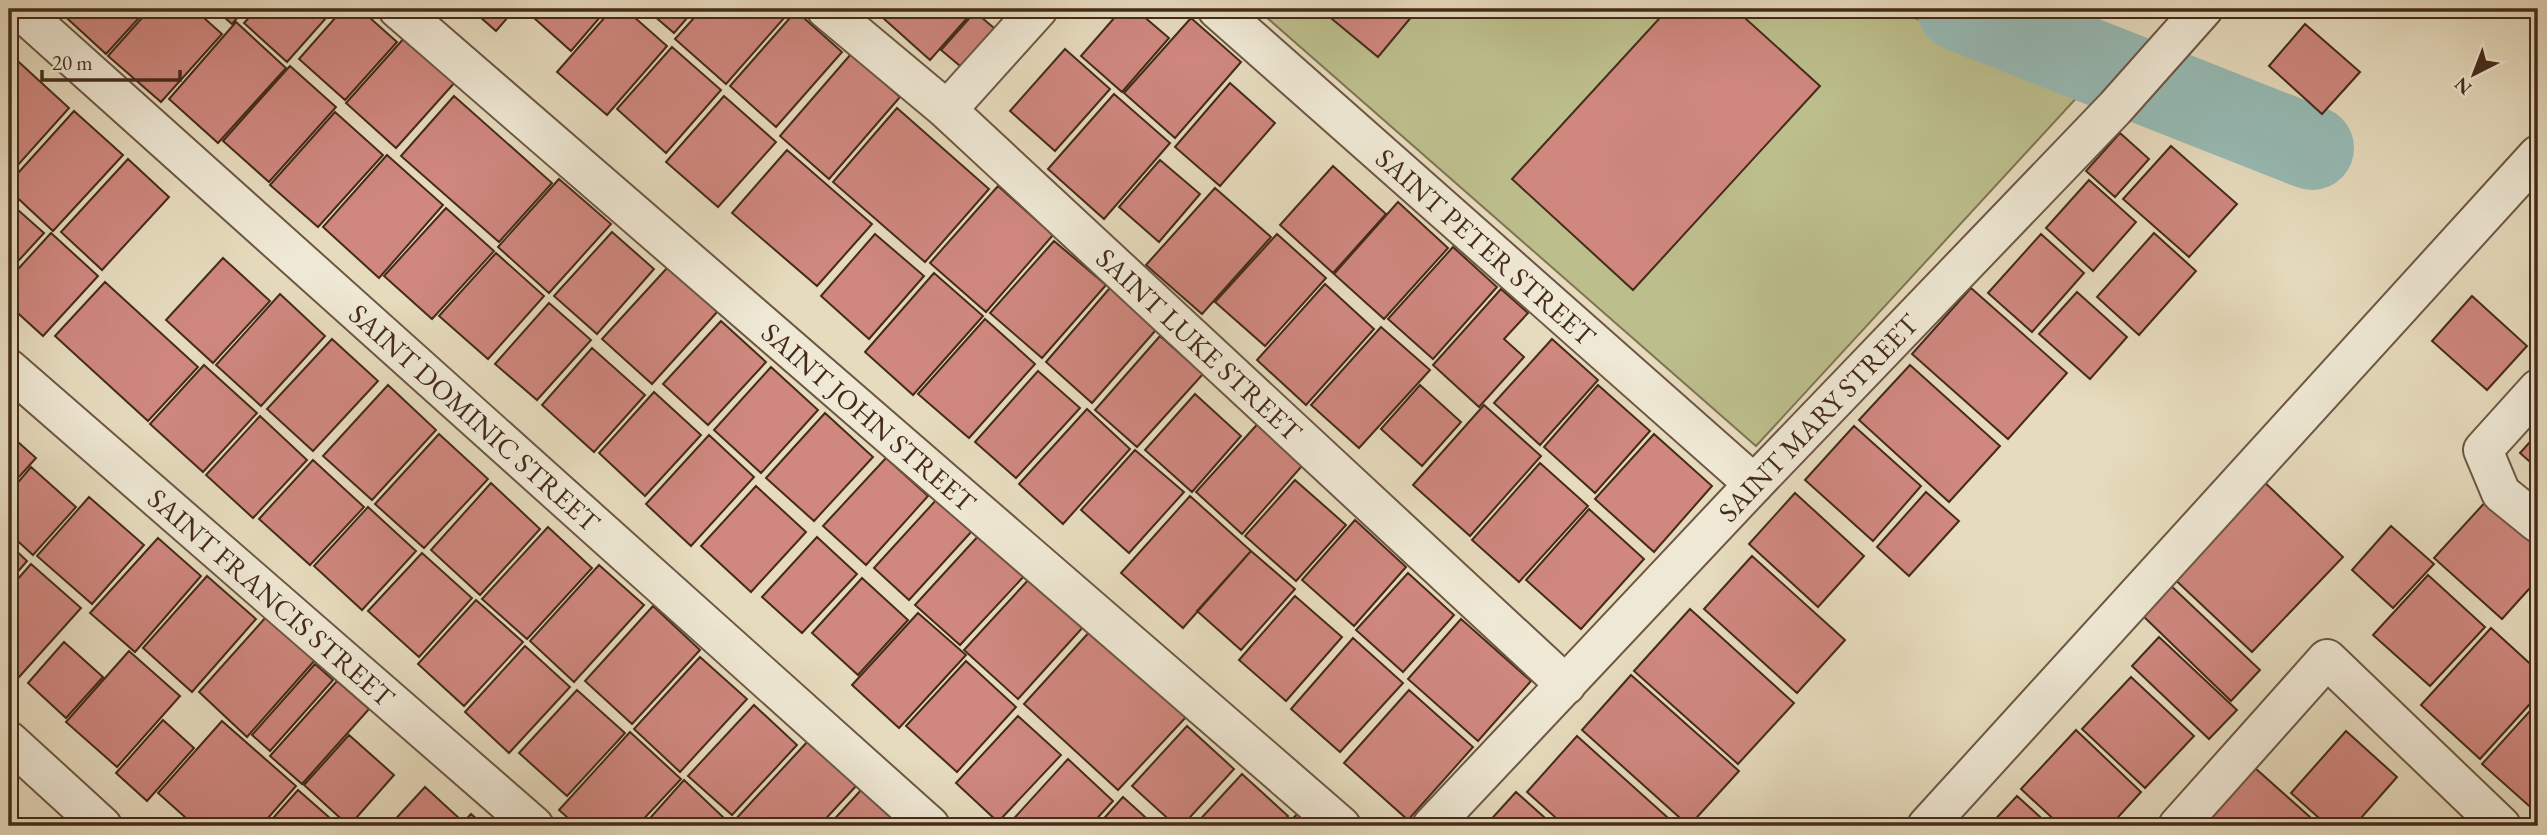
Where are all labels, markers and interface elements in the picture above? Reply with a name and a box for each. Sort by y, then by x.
scale bar [42,38,180,82]
north arrow [2438,38,2508,108]
text: 20 m [52,49,93,76]
text: N [2448,71,2477,101]
street label: SAINT PETER STREET [1368,140,1604,354]
street label: SAINT LUKE STREET [1089,240,1310,449]
street label: SAINT DOMINIC STREET [342,296,608,540]
street label: SAINT MARY STREET [1710,306,1926,529]
street label: SAINT JOHN STREET [754,314,984,520]
street label: SAINT FRANCIS STREET [141,480,403,715]

